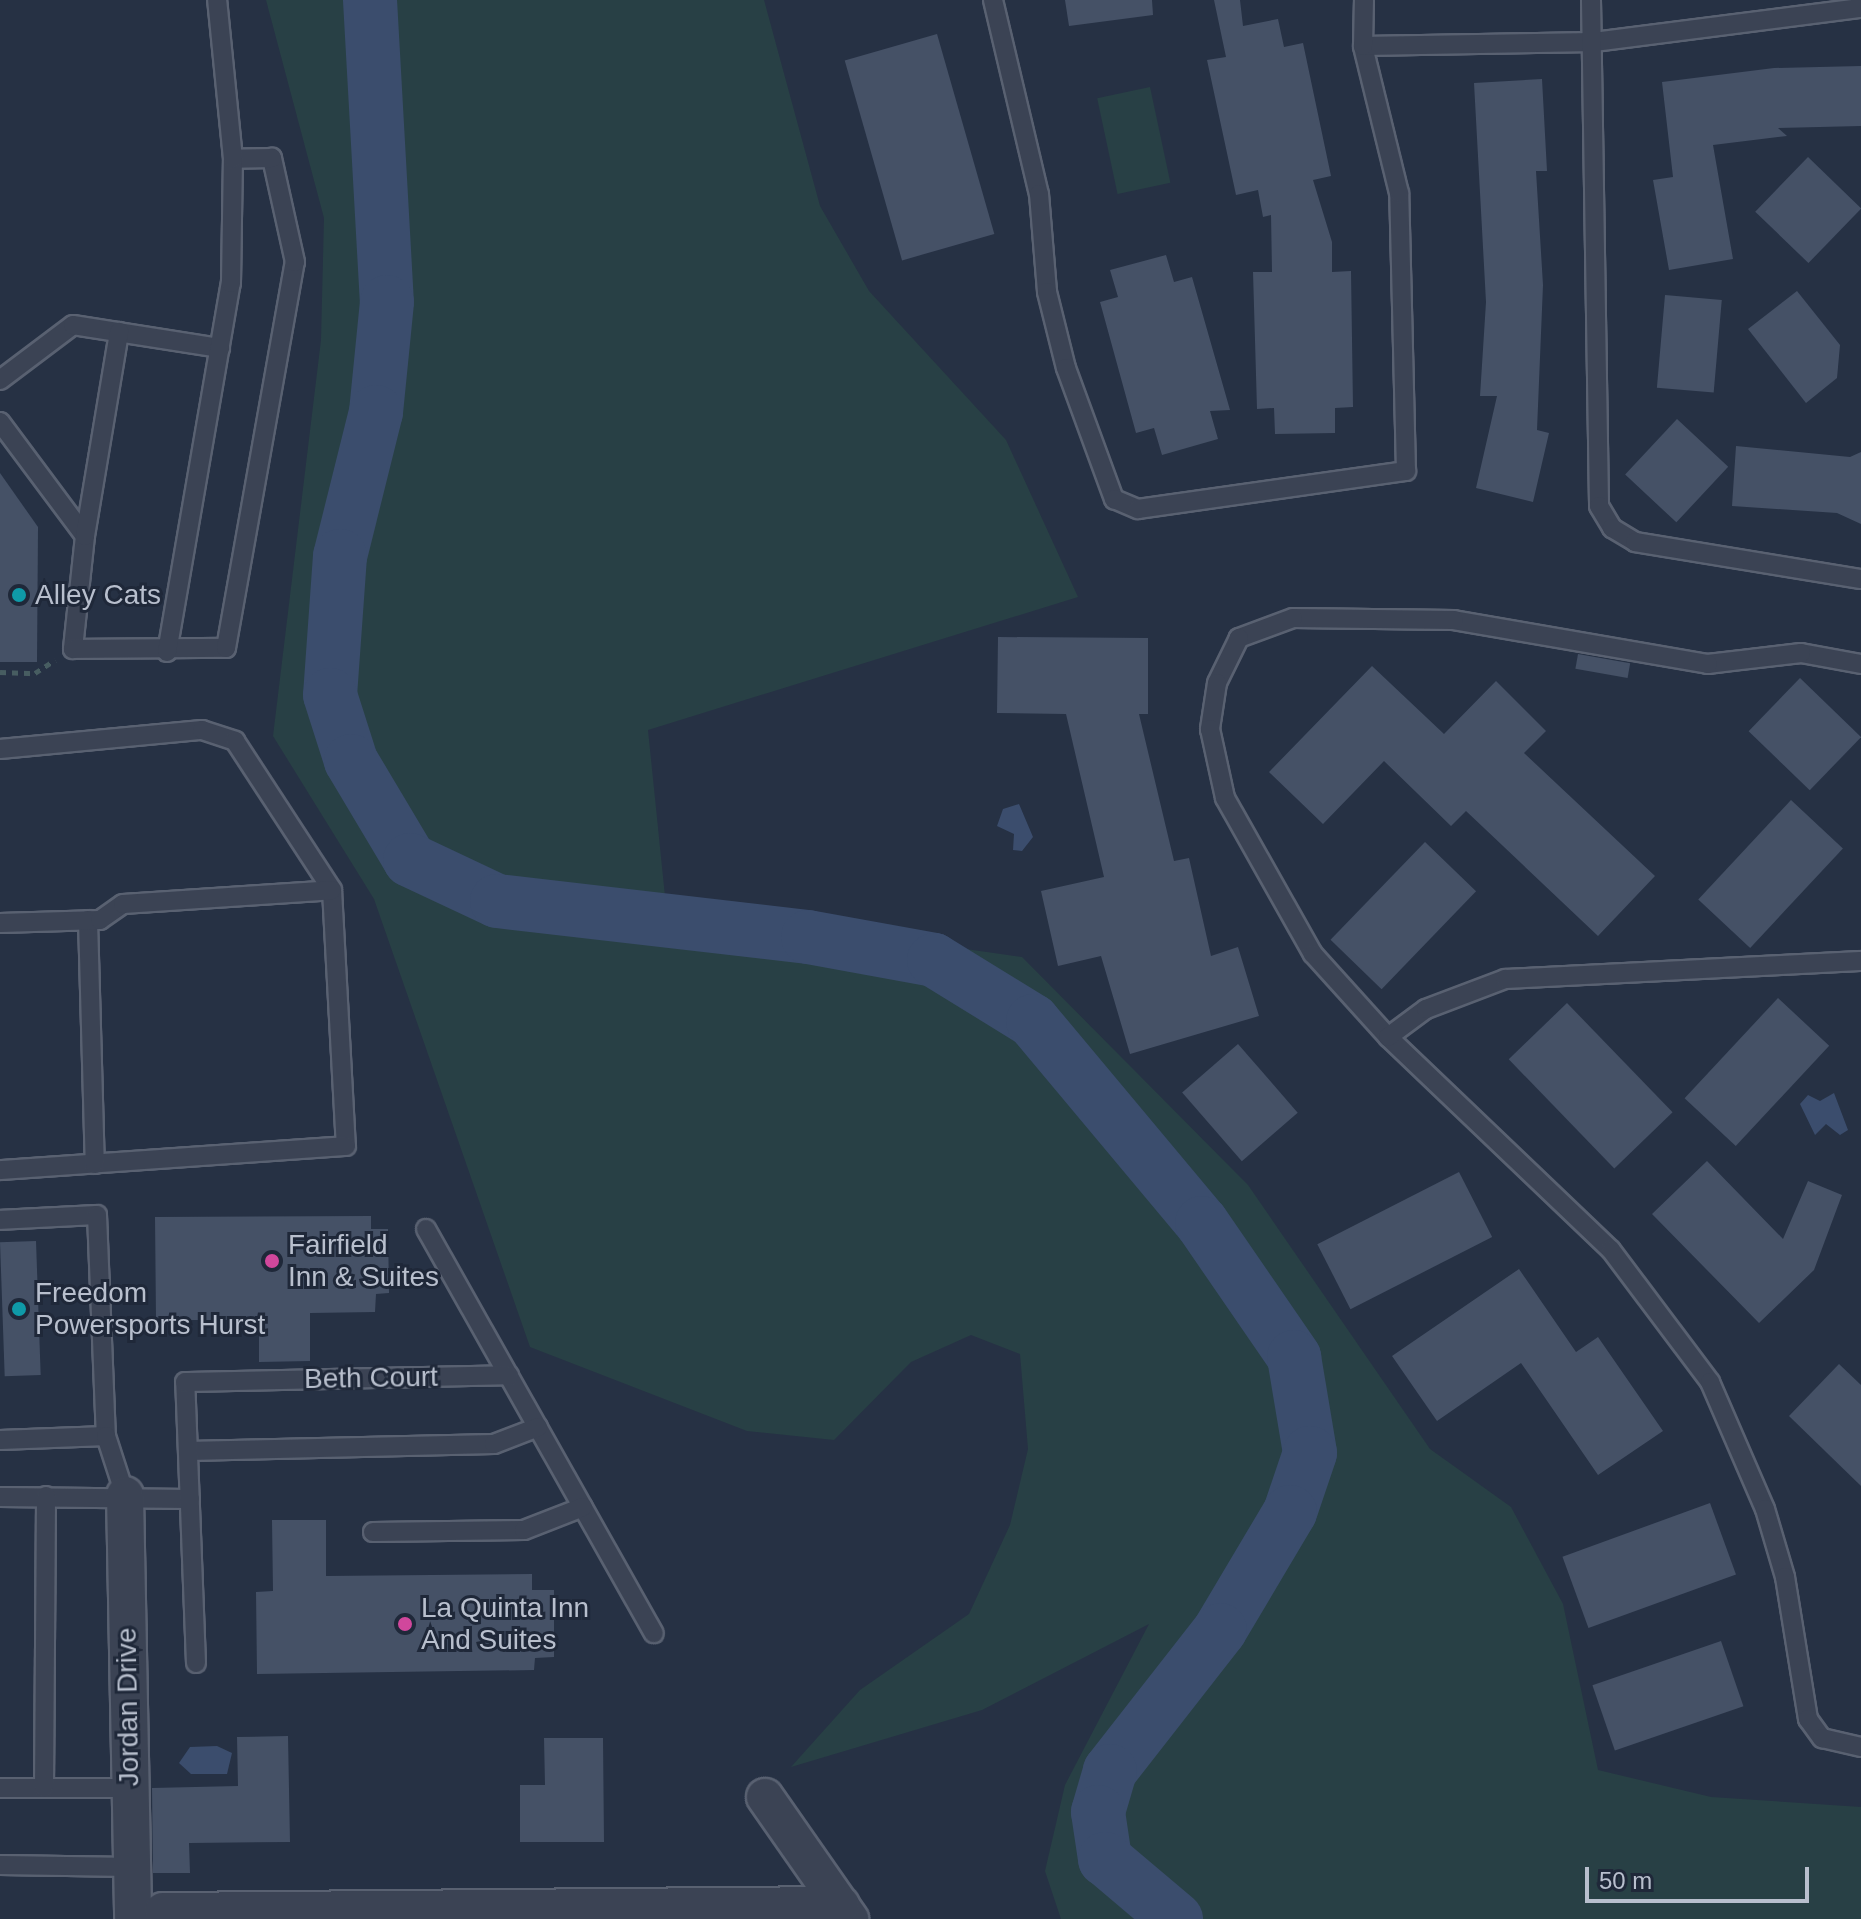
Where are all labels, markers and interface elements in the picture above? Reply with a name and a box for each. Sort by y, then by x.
place label: Alley Cats [35,578,161,612]
marker: Alley Cats [10,586,28,604]
place label: Fairfield Inn & Suites [288,1228,439,1294]
marker: Fairfield Inn & Suites [263,1252,281,1270]
place label: Freedom Powersports Hurst [35,1276,265,1342]
marker: Freedom Powersports Hurst [10,1300,28,1318]
street label: Beth Court [304,1360,438,1396]
place label: La Quinta Inn And Suites [421,1591,589,1657]
marker: La Quinta Inn And Suites [396,1615,414,1633]
street label: Jordan Drive [110,1627,146,1787]
scale bar [1589,1851,1813,1901]
text: 50 m [1599,1867,1652,1894]

